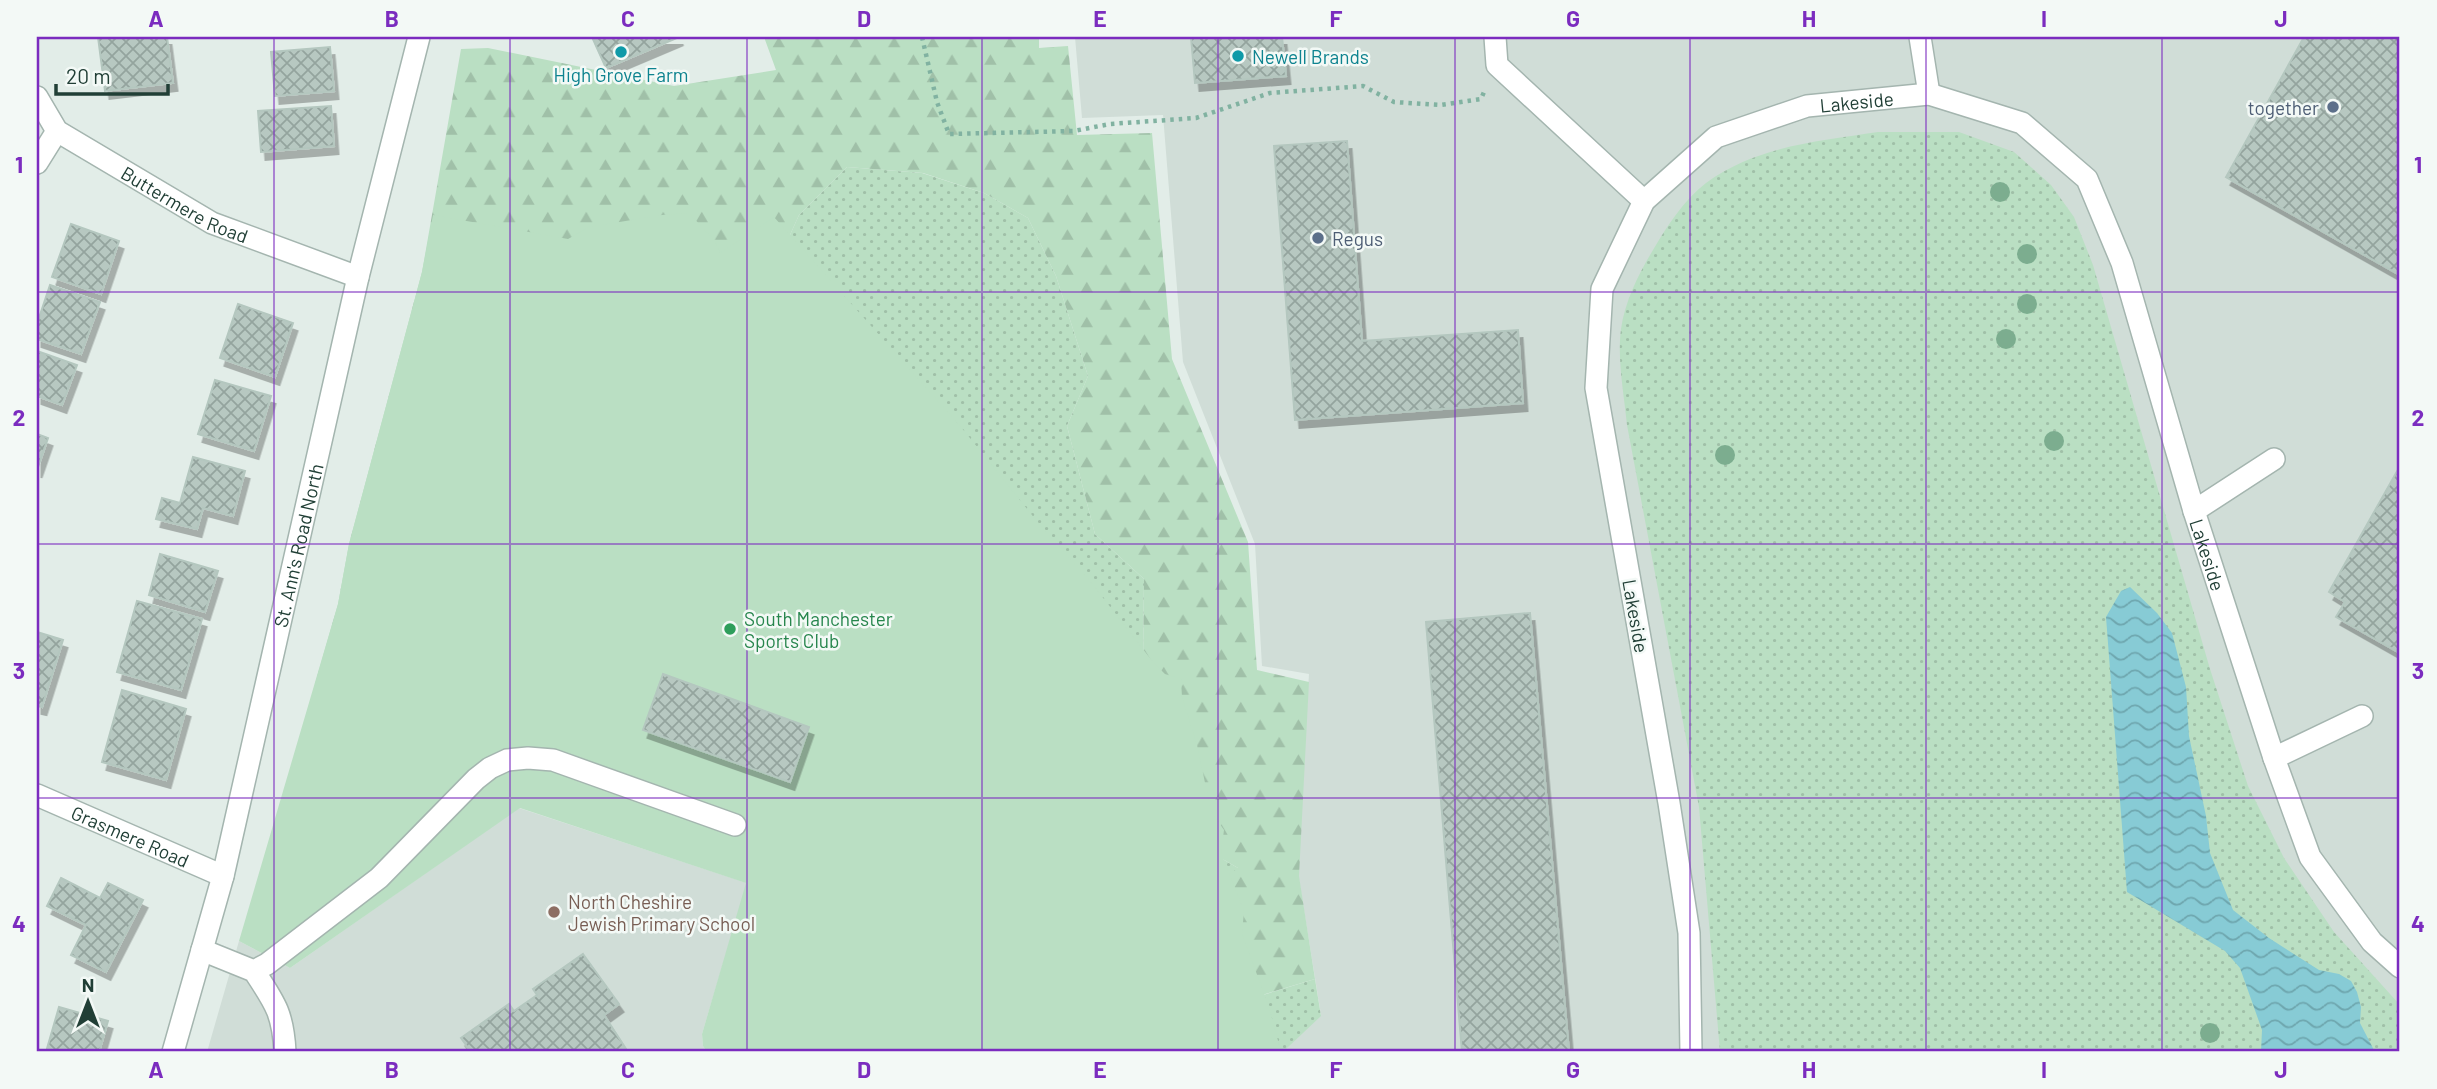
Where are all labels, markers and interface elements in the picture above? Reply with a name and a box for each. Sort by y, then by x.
text: A [148,4,164,32]
text: B [385,4,399,32]
text: C [621,4,635,32]
text: D [857,4,871,32]
text: E [1093,4,1107,32]
text: F [1330,4,1343,32]
text: G [1566,4,1580,32]
text: H [1802,4,1816,32]
text: I [2041,4,2047,32]
text: J [2274,4,2288,32]
marker: High Grove Farm [613,44,629,60]
place label: Newell Brands [1252,45,1369,68]
marker: Newell Brands [1230,48,1246,64]
scale bar [56,52,168,96]
text: 20 m [66,63,111,88]
place label: High Grove Farm [553,63,689,86]
street label: Lakeside [1819,86,1895,116]
place label: together [2248,96,2319,119]
marker: together [2325,99,2341,115]
text: 1 [15,150,23,178]
text: 1 [2414,150,2422,178]
street label: Buttermere Road [117,160,251,247]
place label: Regus [1332,227,1383,250]
marker: Regus [1310,230,1326,246]
text: 2 [13,403,25,431]
text: 2 [2412,403,2424,431]
street label: St. Ann's Road North [268,461,327,629]
street label: Lakeside [2186,516,2231,593]
street label: Lakeside [1618,578,1654,654]
place label: South Manchester Sports Club [744,607,893,652]
marker: South Manchester Sports Club [722,621,738,637]
text: 3 [13,656,25,684]
text: 3 [2412,656,2424,684]
street label: Grasmere Road [68,800,193,871]
place label: North Cheshire Jewish Primary School [568,890,755,935]
marker: North Cheshire Jewish Primary School [546,904,562,920]
text: 4 [12,909,26,937]
text: 4 [2411,909,2425,937]
north arrow [52,967,122,1036]
text: N [82,973,94,996]
text: A [148,1055,164,1083]
text: B [385,1055,399,1083]
text: C [621,1055,635,1083]
text: D [857,1055,871,1083]
text: E [1093,1055,1107,1083]
text: F [1330,1055,1343,1083]
text: G [1566,1055,1580,1083]
text: H [1802,1055,1816,1083]
text: I [2041,1055,2047,1083]
text: J [2274,1055,2288,1083]

